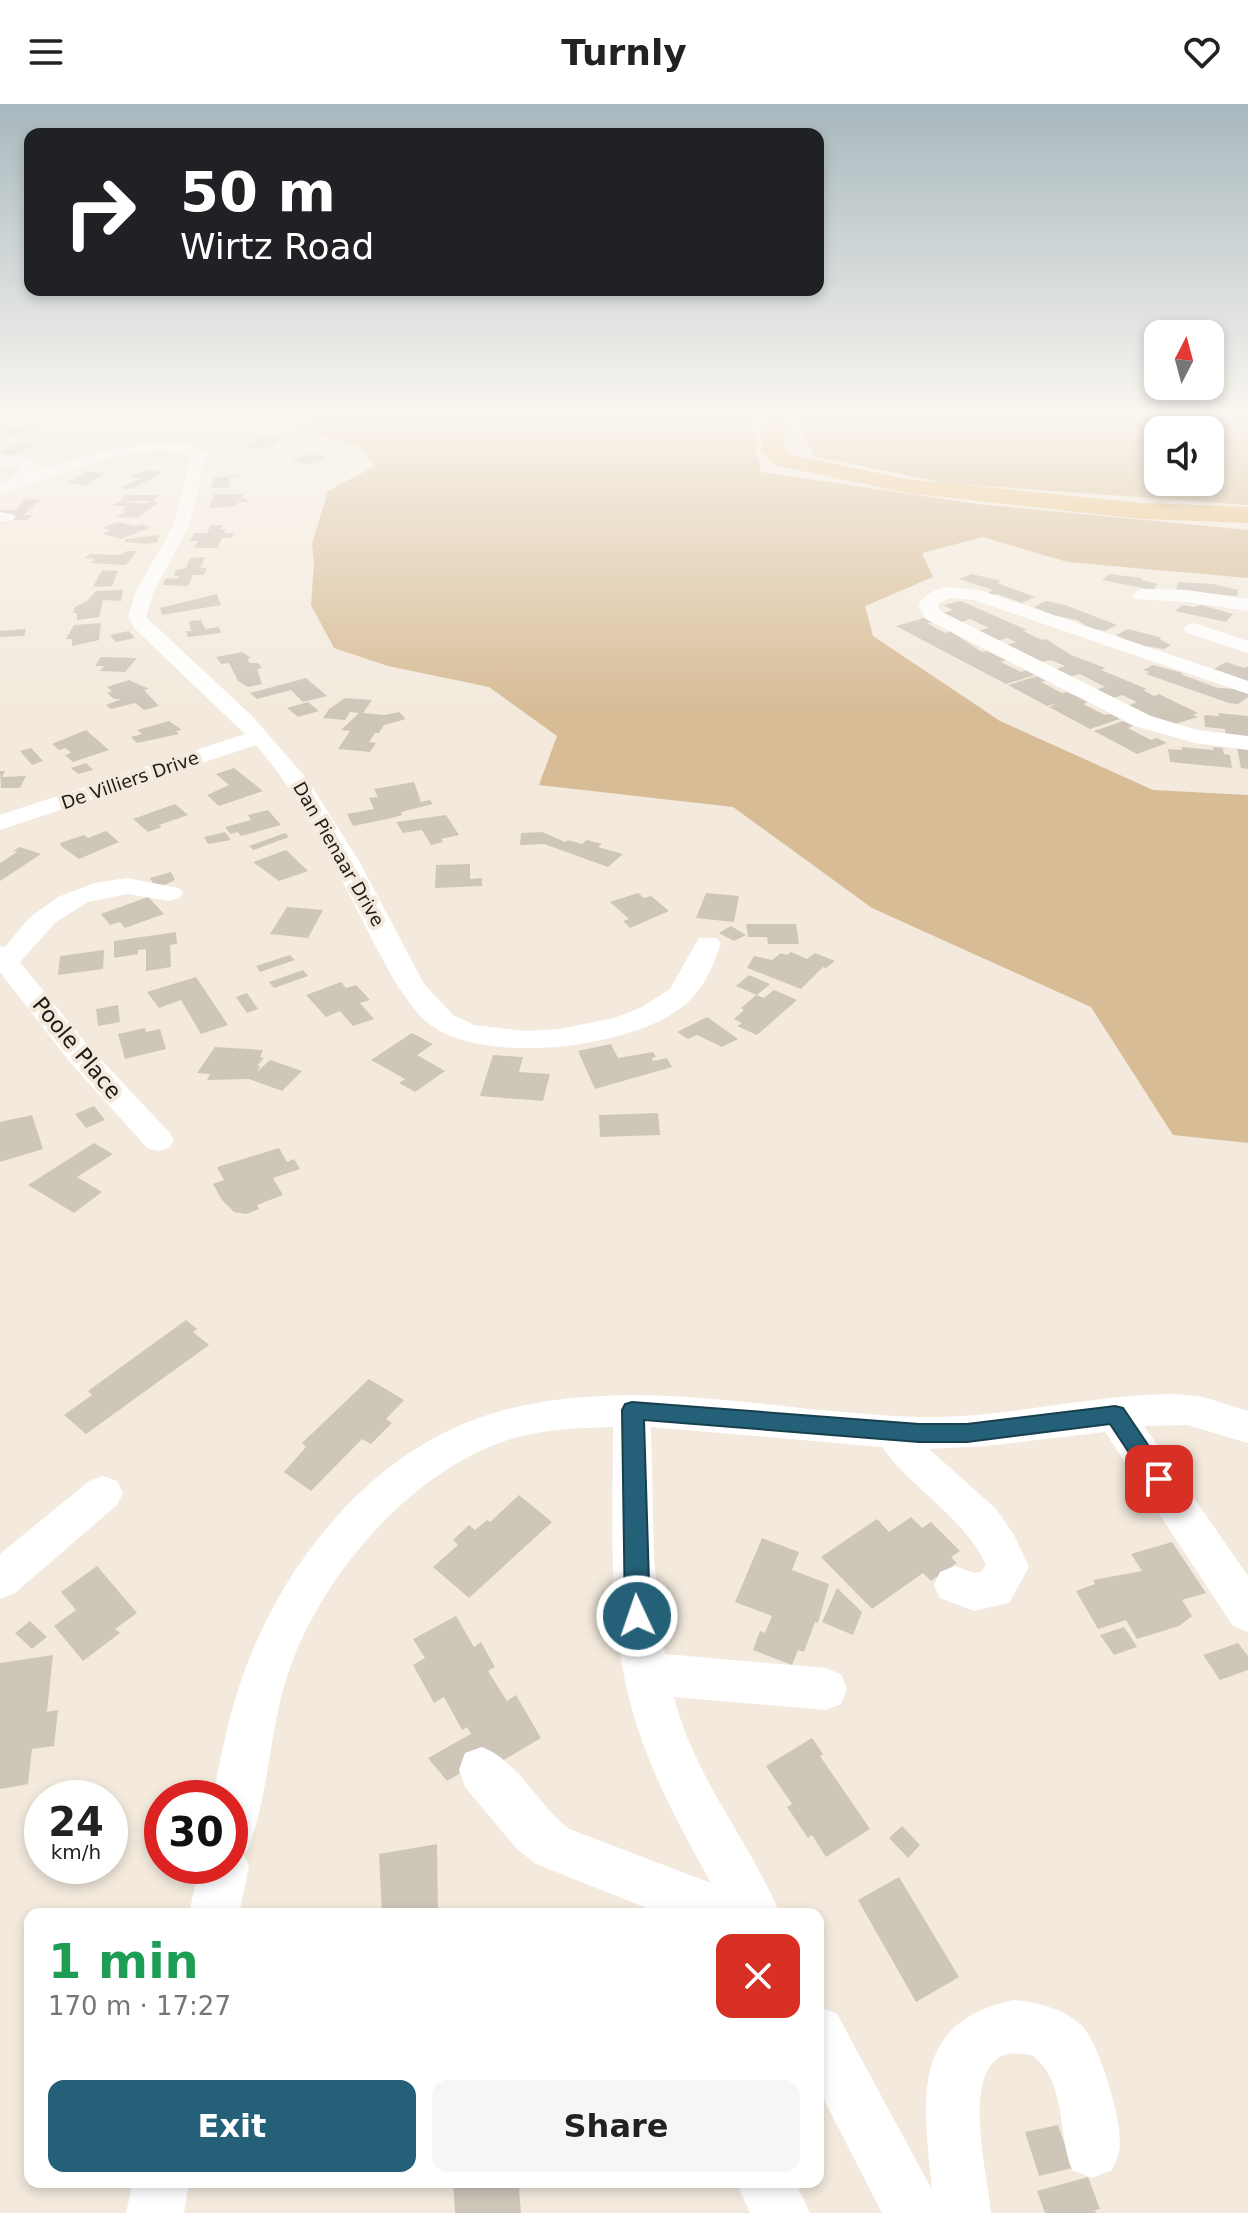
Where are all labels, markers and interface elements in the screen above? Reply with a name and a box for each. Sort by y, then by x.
icon: menu [24,30,68,74]
icon: heart [1180,30,1224,74]
text: Turnly [561,32,687,73]
text: 50 m [180,159,336,224]
icon: right [48,160,152,264]
text: Wirtz Road [180,226,374,267]
north arrow [1144,320,1224,400]
map controls [1144,320,1224,496]
button: sound [1144,416,1224,496]
street label: De Villiers Drive [58,747,202,813]
street label: Dan Pienaar Drive [289,778,389,930]
street label: Poole Place [27,992,127,1104]
pin [1125,1445,1193,1513]
icon: arrive [1137,1457,1181,1501]
position arrow [595,1574,679,1658]
speed limit sign: 30 [144,1780,248,1884]
text: 24 [48,1799,104,1845]
text: km/h [51,1840,101,1864]
text: 1 min [48,1933,199,1989]
button: close [716,1934,800,2018]
text: 170 m · 17:27 [48,1991,231,2021]
button: Exit [48,2080,416,2172]
button: Share [432,2080,800,2172]

